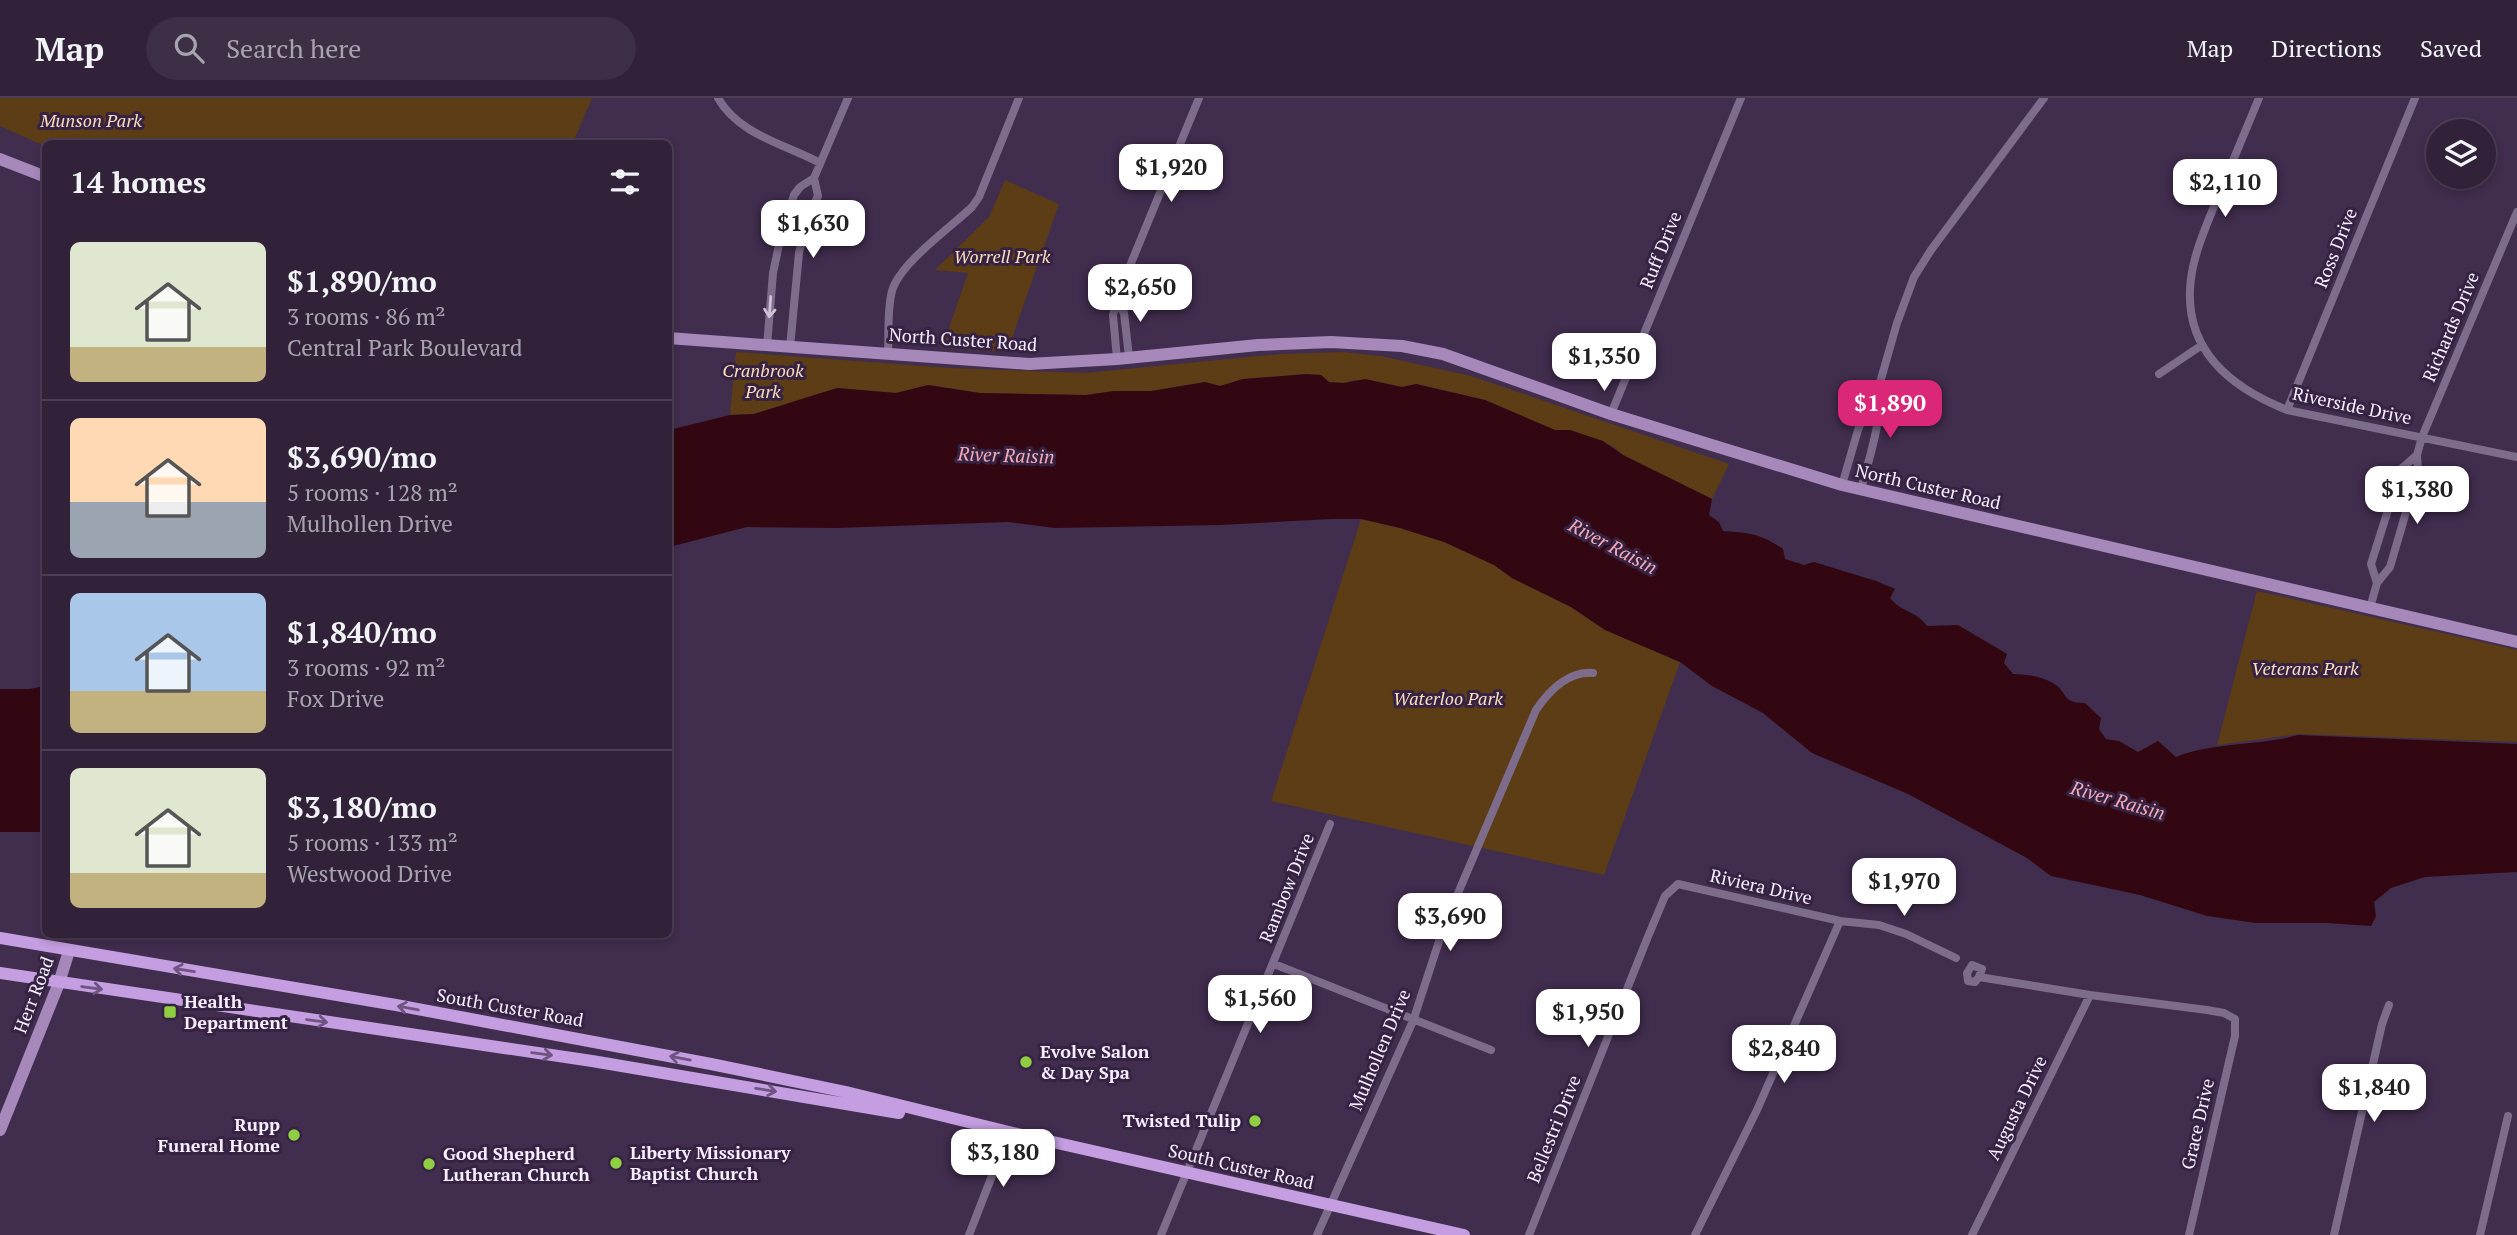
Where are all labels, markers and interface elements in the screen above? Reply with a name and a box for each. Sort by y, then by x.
search box [146,17,636,80]
text: Map [35,27,104,70]
icon: search [170,29,208,67]
text: Search here [226,31,361,65]
text: Map [2187,32,2233,64]
text: Directions [2271,32,2382,64]
text: Saved [2420,32,2482,64]
park label: Munson Park [39,108,142,132]
map controls [2426,119,2496,189]
button: layers [2426,119,2496,189]
pin: $1,920 [1114,144,1228,204]
text: $1,920 [1135,151,1207,182]
pin: $2,110 [2168,159,2282,219]
text: 14 homes [70,162,206,202]
icon: filters [606,163,644,201]
text: $2,110 [2189,166,2261,197]
pin: $1,630 [756,200,870,260]
street label: Ross Drive [2308,204,2362,291]
text: $1,630 [777,207,849,238]
street label: Ruff Drive [1634,207,1686,292]
park label: Worrell Park [953,244,1051,268]
text: $1,890/mo [287,261,437,301]
pin: $2,650 [1083,264,1197,324]
street label: Richards Drive [2416,268,2484,385]
icon: home [126,270,210,354]
text: $2,650 [1104,271,1176,302]
one-way arrow [763,295,776,318]
text: 3 rooms · 86 m² [287,301,446,332]
street label: North Custer Road [888,322,1038,356]
text: Central Park Boulevard [287,332,523,363]
pin: $1,350 [1547,334,1661,393]
text: $1,350 [1568,340,1640,371]
park label: Cranbrook Park [722,358,804,403]
pin: $1,890 [1833,380,1947,440]
street label: Riverside Drive [2290,381,2414,429]
text: $1,890 [1854,387,1926,418]
text: $3,690/mo [287,437,437,477]
water label: River Raisin [956,440,1055,469]
icon: home [126,446,210,530]
street label: North Custer Road [1853,458,2003,514]
pin: $1,380 [2360,466,2474,526]
text: $1,380 [2381,473,2453,504]
text: 5 rooms · 128 m² [287,477,458,508]
text: Mulhollen Drive [287,508,453,539]
water label: River Raisin [1564,511,1662,579]
text: $1,840/mo [287,612,437,652]
icon: home [126,621,210,705]
text: 3 rooms · 92 m² [287,652,446,683]
park label: Veterans Park [2251,656,2359,680]
text: Fox Drive [287,683,384,714]
park label: Waterloo Park [1393,686,1503,710]
water label: River Raisin [2067,774,2168,825]
text: $3,180/mo [287,787,437,827]
icon: home [126,796,210,880]
text: 5 rooms · 133 m² [287,827,458,858]
street label: Rambow Drive [1253,829,1319,946]
text: Westwood Drive [287,858,452,889]
pin: $1,970 [1847,858,1961,918]
street label: Riviera Drive [1708,863,1814,909]
text: $1,970 [1868,865,1940,896]
pin: $3,690 [1393,894,1507,953]
text: $3,690 [1414,900,1486,931]
street label: Herr Road [7,953,59,1037]
one-way arrow [173,963,196,976]
pin: $1,560 [1203,976,1317,1035]
one-way arrow [80,982,102,995]
street label: South Custer Road [435,982,585,1032]
text: $1,560 [1224,982,1296,1013]
street label: Mulhollen Drive [1343,985,1415,1114]
place label: Health Department [184,989,288,1034]
pin: $1,950 [1531,990,1645,1049]
text: $1,950 [1552,996,1624,1027]
one-way arrow [397,1000,420,1014]
marker: Health Department [162,1004,178,1020]
one-way arrow [305,1015,328,1028]
pin: $2,840 [1727,1026,1841,1085]
text: $2,840 [1748,1032,1820,1063]
place label: Evolve Salon & Day Spa [1040,1039,1150,1084]
one-way arrow [530,1048,553,1061]
one-way arrow [669,1050,692,1064]
street label: Augusta Drive [1980,1051,2052,1164]
marker: Evolve Salon & Day Spa [1018,1054,1034,1070]
pin: $1,840 [2317,1065,2431,1124]
street label: Bellestri Drive [1521,1071,1586,1186]
text: $1,840 [2338,1071,2410,1102]
street label: Grace Drive [2175,1076,2219,1172]
one-way arrow [754,1084,777,1097]
place label: Twisted Tulip [1123,1108,1241,1132]
place label: Rupp Funeral Home [158,1112,280,1157]
marker: Twisted Tulip [1247,1113,1263,1129]
marker: Rupp Funeral Home [286,1127,302,1143]
pin: $3,180 [946,1130,1060,1189]
text: $3,180 [967,1136,1039,1167]
street label: South Custer Road [1166,1138,1316,1194]
place label: Liberty Missionary Baptist Church [630,1140,791,1185]
place label: Good Shepherd Lutheran Church [443,1141,590,1186]
marker: Liberty Missionary Baptist Church [608,1155,624,1171]
marker: Good Shepherd Lutheran Church [421,1156,437,1172]

